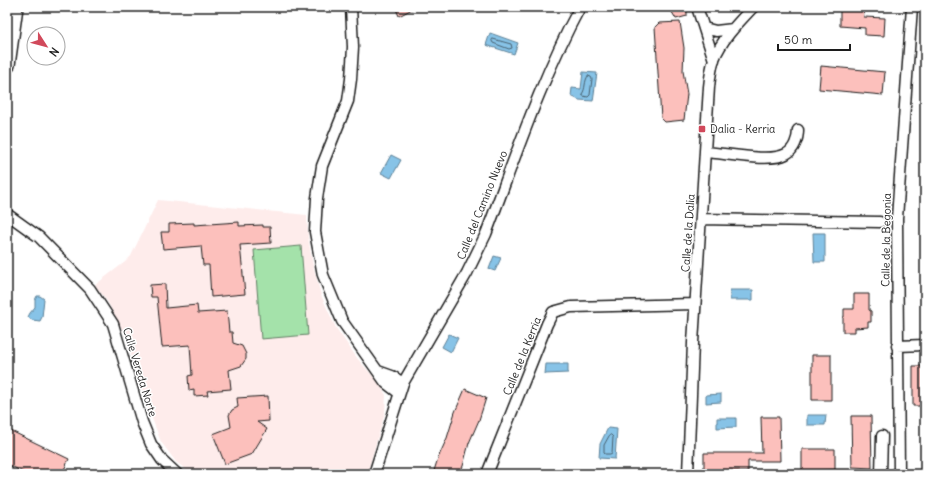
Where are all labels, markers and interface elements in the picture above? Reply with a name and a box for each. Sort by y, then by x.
north arrow [26,26,66,66]
scale bar [778,26,850,52]
text: 50 m [784,32,813,47]
text: N [46,45,62,59]
place label: Dalia - Kerria [710,122,775,136]
marker: Dalia - Kerria [697,124,707,134]
street label: Calle del Camino Nuevo [454,148,510,262]
street label: Calle de la Dalia [678,193,698,273]
street label: Calle de la Begonia [878,193,894,287]
street label: Calle de la Kerria [500,315,544,397]
street label: Calle Vereda Norte [120,326,160,418]

